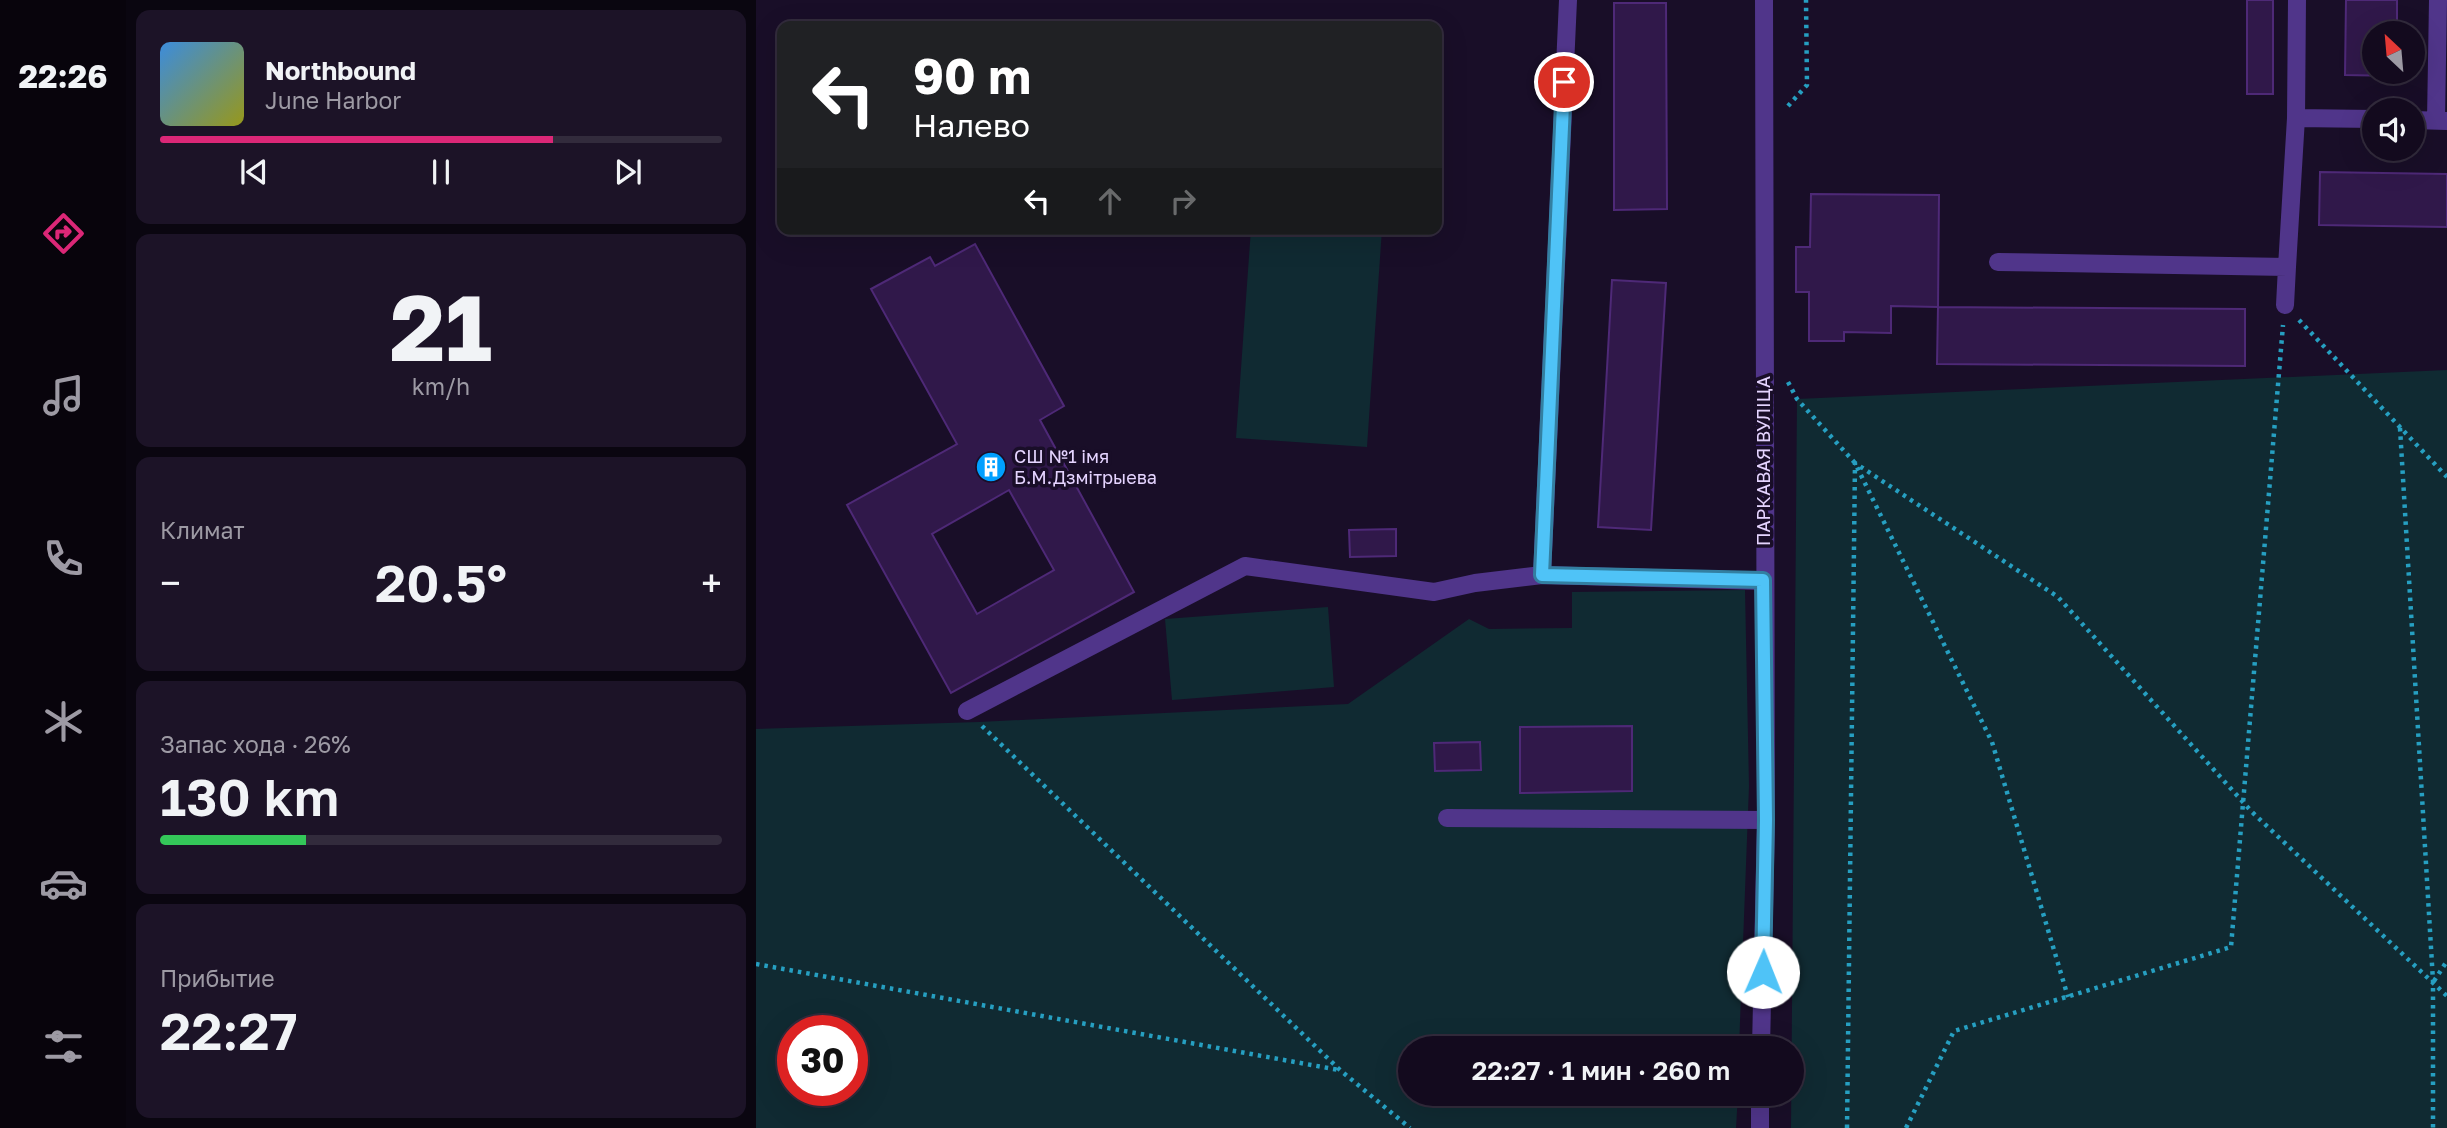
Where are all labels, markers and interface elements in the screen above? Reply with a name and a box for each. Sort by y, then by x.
north arrow [2362,21,2426,84]
map controls [2362,21,2425,161]
text: 90 m [913,46,1031,105]
icon: left [798,49,889,140]
pin [1534,52,1594,112]
text: Northbound [265,55,416,86]
text: 22:26 [18,57,108,95]
icon: arrive [1545,63,1583,101]
text: June Harbor [265,86,401,114]
button: sound [2362,98,2425,161]
text: Налево [913,106,1030,144]
icon: previous [235,153,273,191]
icon: pause [422,153,460,191]
icon: next [609,153,647,191]
icon: left [1018,182,1056,220]
icon: ahead [1091,182,1129,220]
icon: right [1164,182,1202,220]
icon: directions [39,209,88,258]
text: 21 [390,272,492,381]
icon: music [39,371,88,420]
text: km/h [412,372,470,400]
street label: ПАРКАВАЯ ВУЛІЦА [1752,376,1774,546]
place label: СШ №1 імя Б.М.Дзмітрыева [1014,445,1157,488]
building icon: СШ №1 імя Б.М.Дзмітрыева [974,450,1008,484]
text: Климат [160,516,245,544]
icon: phone [39,534,88,583]
text: 20.5° [375,551,507,613]
text: − [160,560,181,605]
text: + [701,560,722,605]
icon: climate [39,697,88,746]
text: Запас хода · 26% [160,730,351,758]
text: 130 km [160,765,339,827]
icon: car [39,859,88,908]
position arrow [1726,935,1800,1009]
text: Прибытие [160,964,275,992]
text: 22:27 [160,999,298,1061]
speed limit sign: 30 [777,1015,868,1106]
icon: filters [39,1022,88,1071]
text: 22:27 · 1 мин · 260 m [1472,1055,1730,1086]

